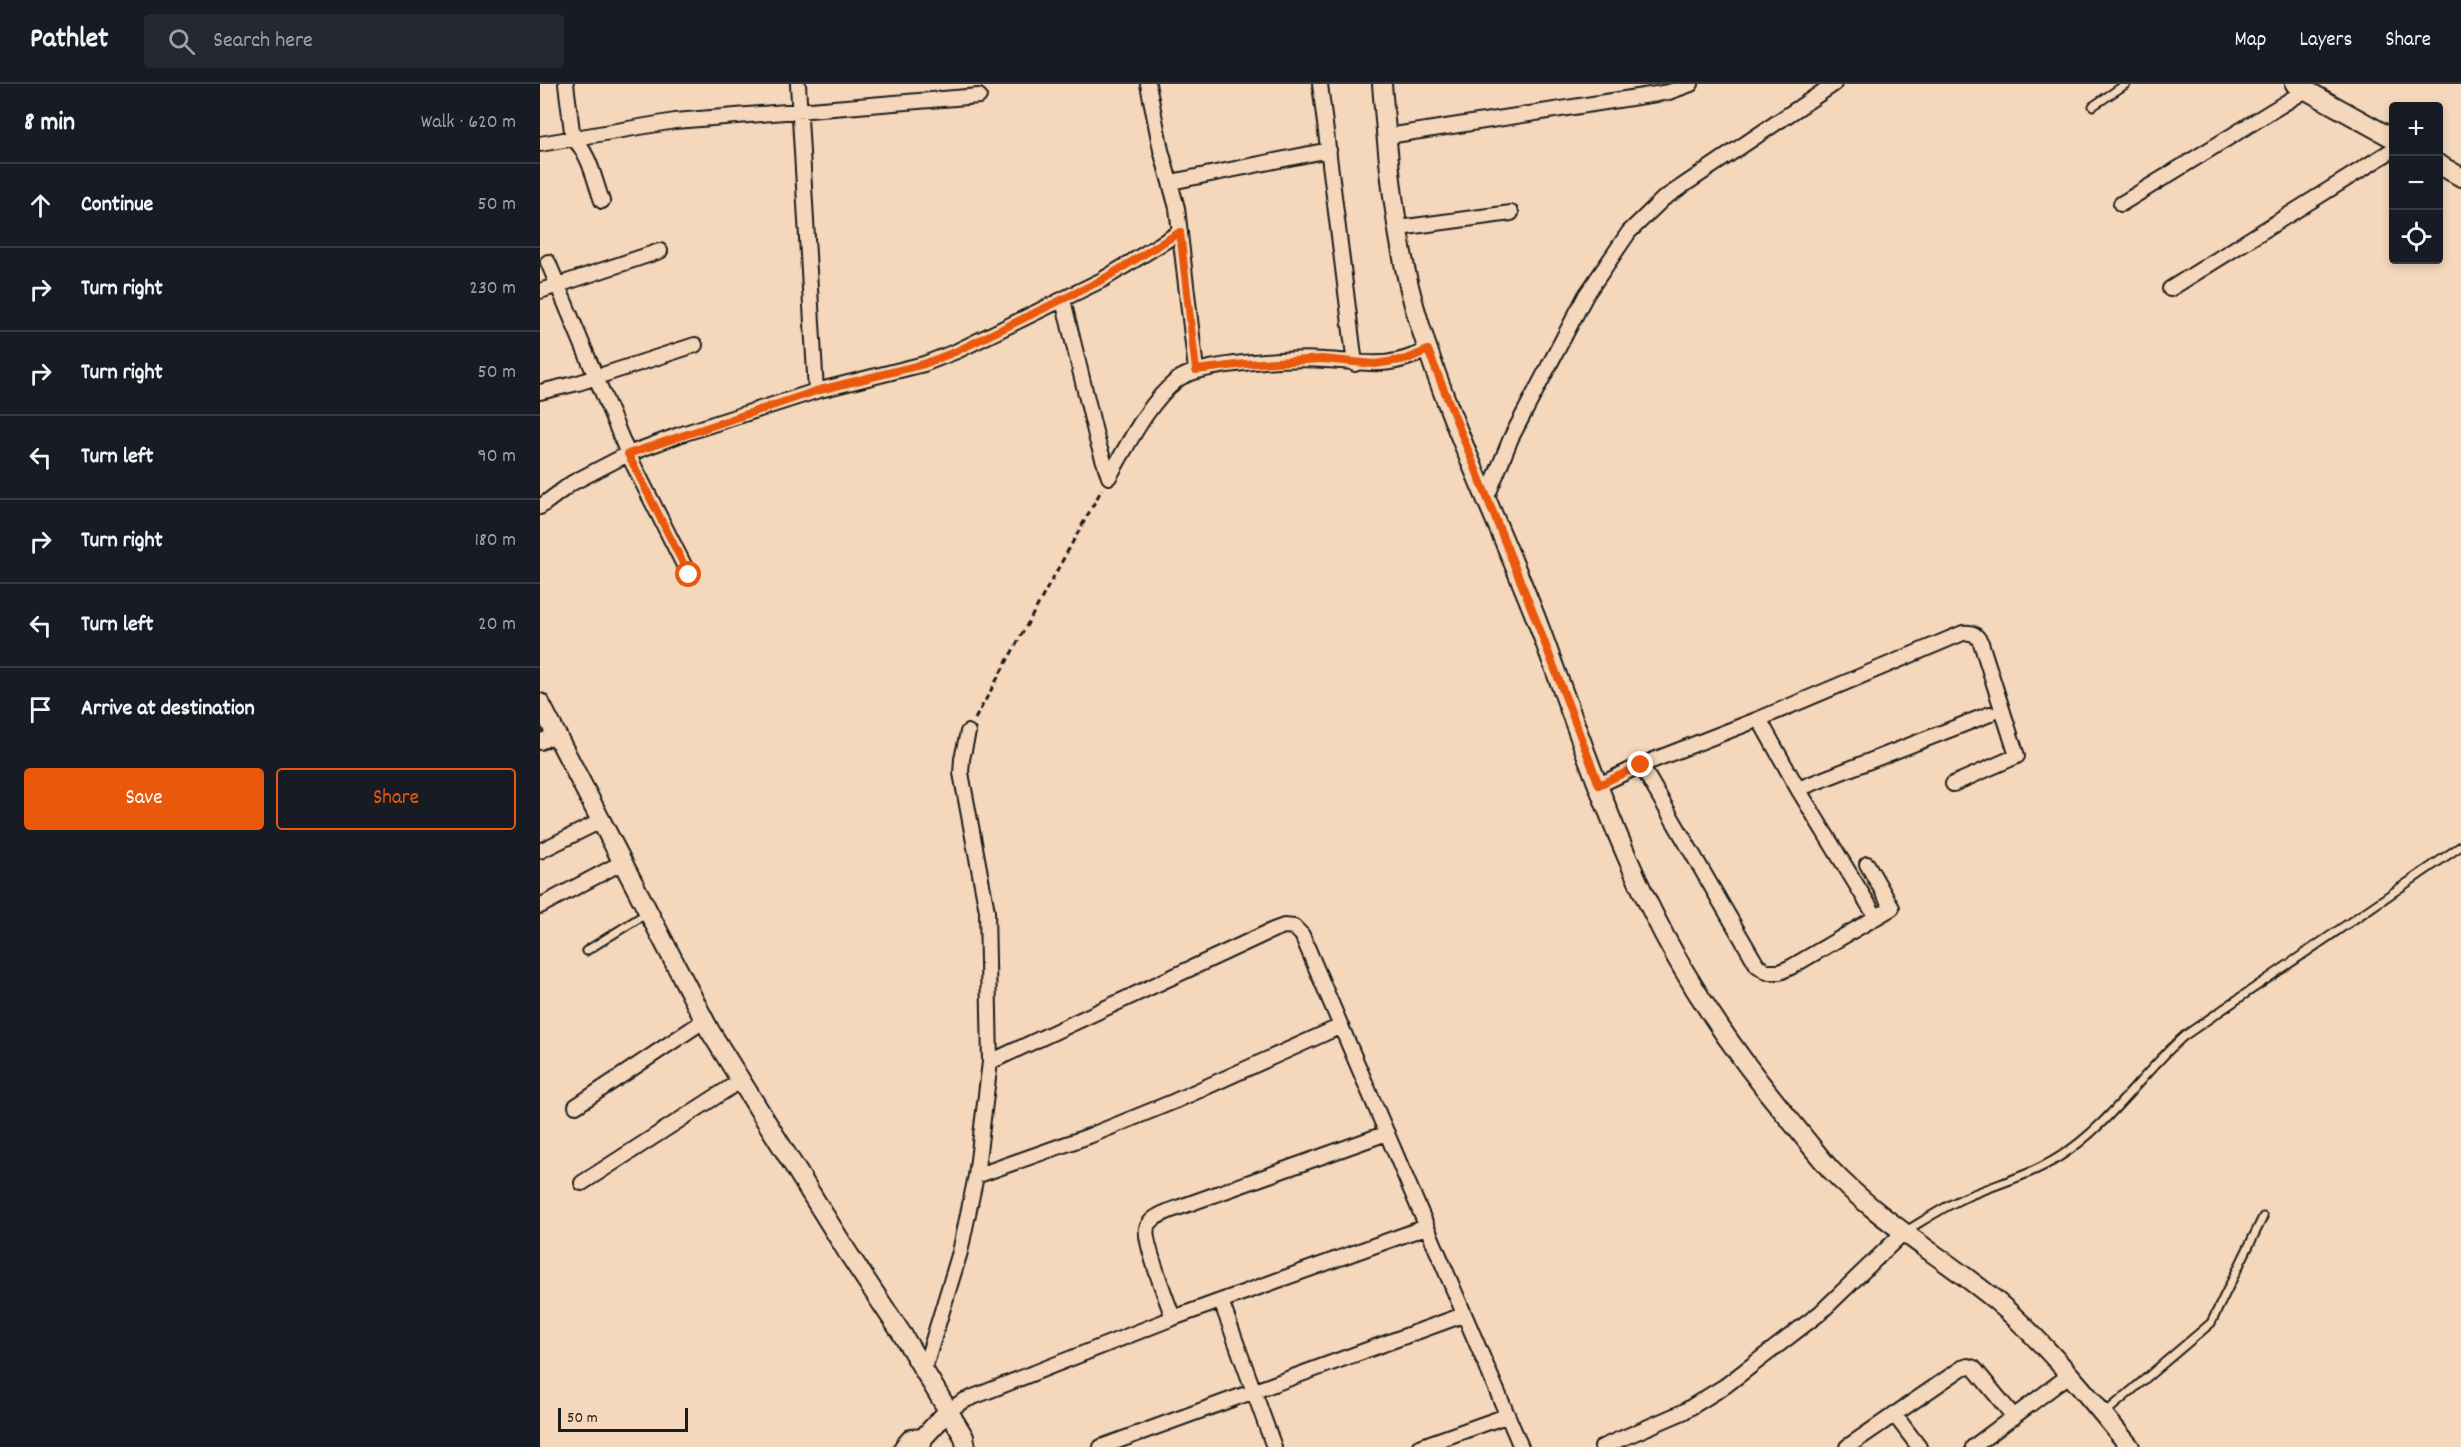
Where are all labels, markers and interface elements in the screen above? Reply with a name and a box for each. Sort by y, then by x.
search box [144,14,564,68]
text: Pathlet [30,21,108,61]
icon: search [165,25,198,58]
text: Search here [213,26,313,57]
text: Map [2235,26,2266,56]
text: Layers [2299,26,2352,56]
text: Share [2385,26,2431,56]
map controls [2389,102,2443,264]
button: + [2389,102,2443,156]
text: 8 min [24,105,75,142]
text: Walk · 620 m [421,109,516,137]
button: − [2389,156,2443,210]
icon: ahead [24,189,57,222]
text: Continue [81,190,153,221]
text: 50 m [478,191,516,219]
button: locate [2389,210,2443,264]
icon: right [24,273,57,306]
text: Turn right [81,274,163,305]
text: 230 m [469,275,516,303]
icon: right [24,357,57,390]
text: Turn right [81,358,163,389]
text: 50 m [478,359,516,387]
icon: left [24,441,57,474]
text: Turn left [81,442,153,473]
text: 90 m [478,443,516,471]
icon: right [24,525,57,558]
text: Turn right [81,526,163,557]
text: 180 m [474,527,516,555]
route start [675,561,701,587]
icon: left [24,609,57,642]
text: Turn left [81,610,153,641]
text: 20 m [478,611,516,639]
icon: arrive [24,693,57,726]
text: Arrive at destination [81,694,255,725]
route end [1627,751,1653,777]
button: Save [24,768,264,830]
button: Share [276,768,516,830]
scale bar [558,1405,688,1432]
text: 50 m [567,1407,598,1430]

